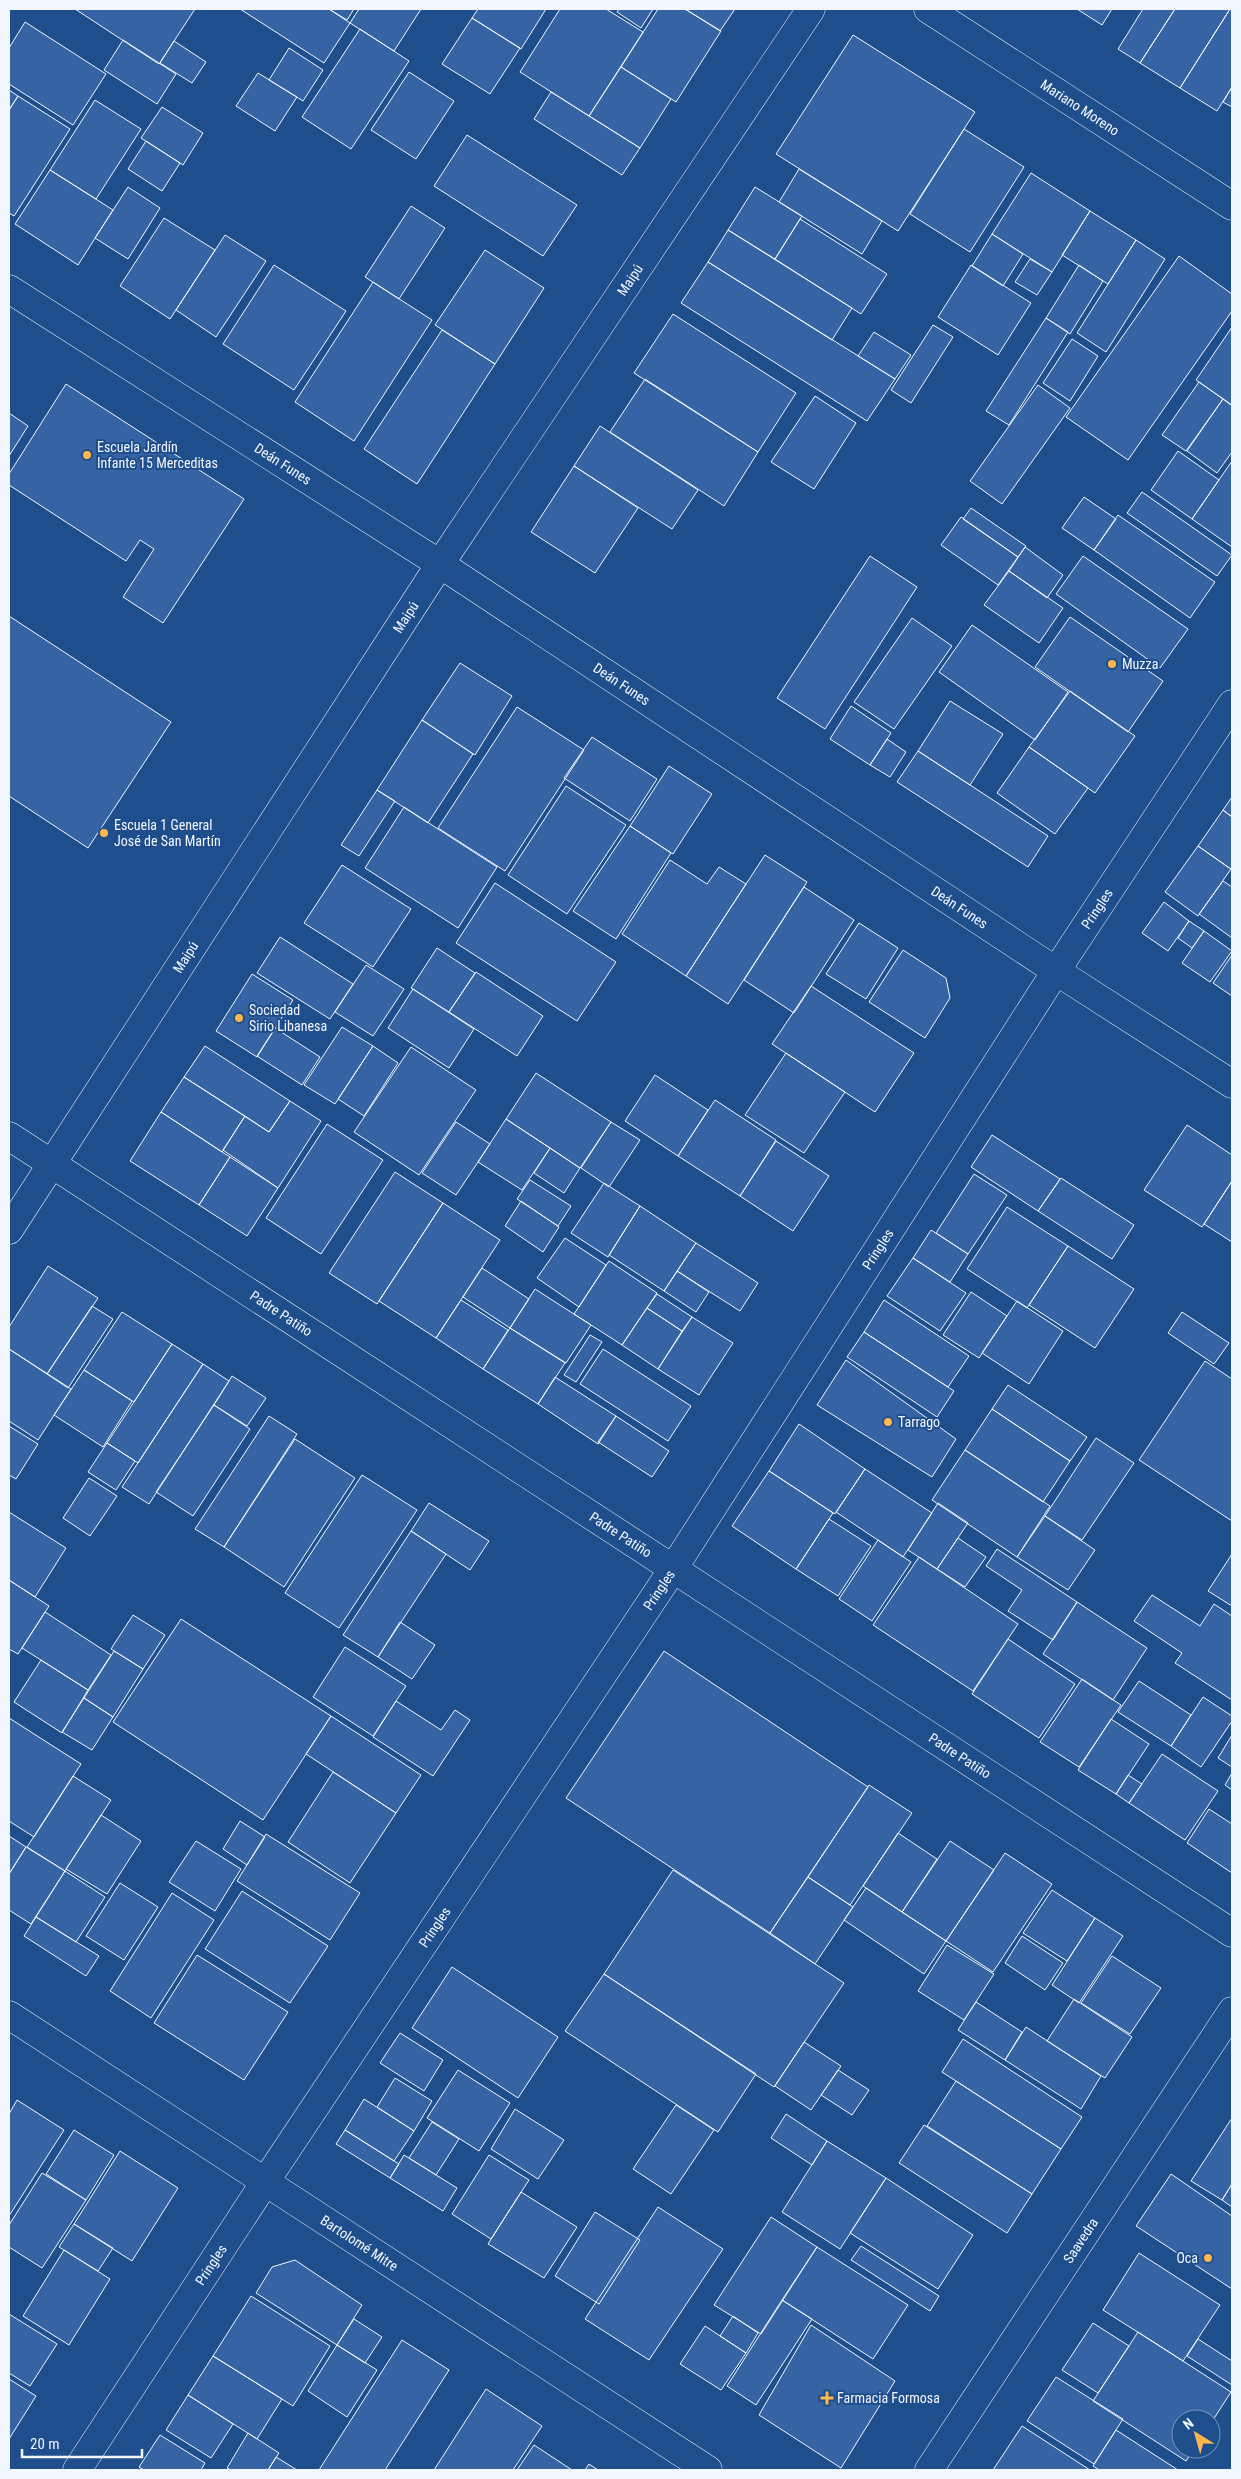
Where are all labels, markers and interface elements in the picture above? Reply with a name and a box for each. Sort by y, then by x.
street label: Mariano Moreno [1038,76,1122,139]
street label: Maipú [614,261,646,299]
place label: Escuela Jardín Infante 15 Merceditas [97,439,218,471]
street label: Deán Funes [252,440,314,488]
marker: Escuela Jardín Infante 15 Merceditas [81,449,93,461]
street label: Maipú [390,598,422,636]
place label: Muzza [1122,656,1158,672]
marker: Muzza [1106,658,1118,670]
street label: Deán Funes [590,660,653,708]
place label: Escuela 1 General José de San Martín [114,817,221,849]
marker: Escuela 1 General José de San Martín [98,827,110,839]
street label: Deán Funes [928,883,991,932]
street label: Pringles [1078,886,1116,932]
street label: Maipú [170,938,202,976]
place label: Sociedad Sirio Libanesa [249,1002,327,1034]
marker: Sociedad Sirio Libanesa [233,1012,245,1024]
street label: Pringles [859,1226,897,1273]
street label: Padre Patiño [247,1287,315,1339]
place label: Tarrago [898,1414,940,1430]
marker: Tarrago [882,1416,894,1428]
street label: Padre Patiño [587,1509,655,1561]
street label: Pringles [640,1567,678,1613]
street label: Padre Patiño [926,1730,994,1782]
street label: Pringles [415,1904,454,1950]
street label: Bartolomé Mitre [318,2212,401,2274]
street label: Saavedra [1060,2215,1101,2266]
street label: Pringles [192,2242,230,2288]
place label: Oca [1176,2250,1198,2266]
marker: Oca [1202,2252,1214,2264]
place label: Farmacia Formosa [837,2390,940,2406]
marker: Farmacia Formosa [821,2392,833,2404]
north arrow [1171,2409,1221,2459]
text: N [1180,2415,1196,2433]
scale bar [22,2426,142,2458]
text: 20 m [30,2435,60,2453]

